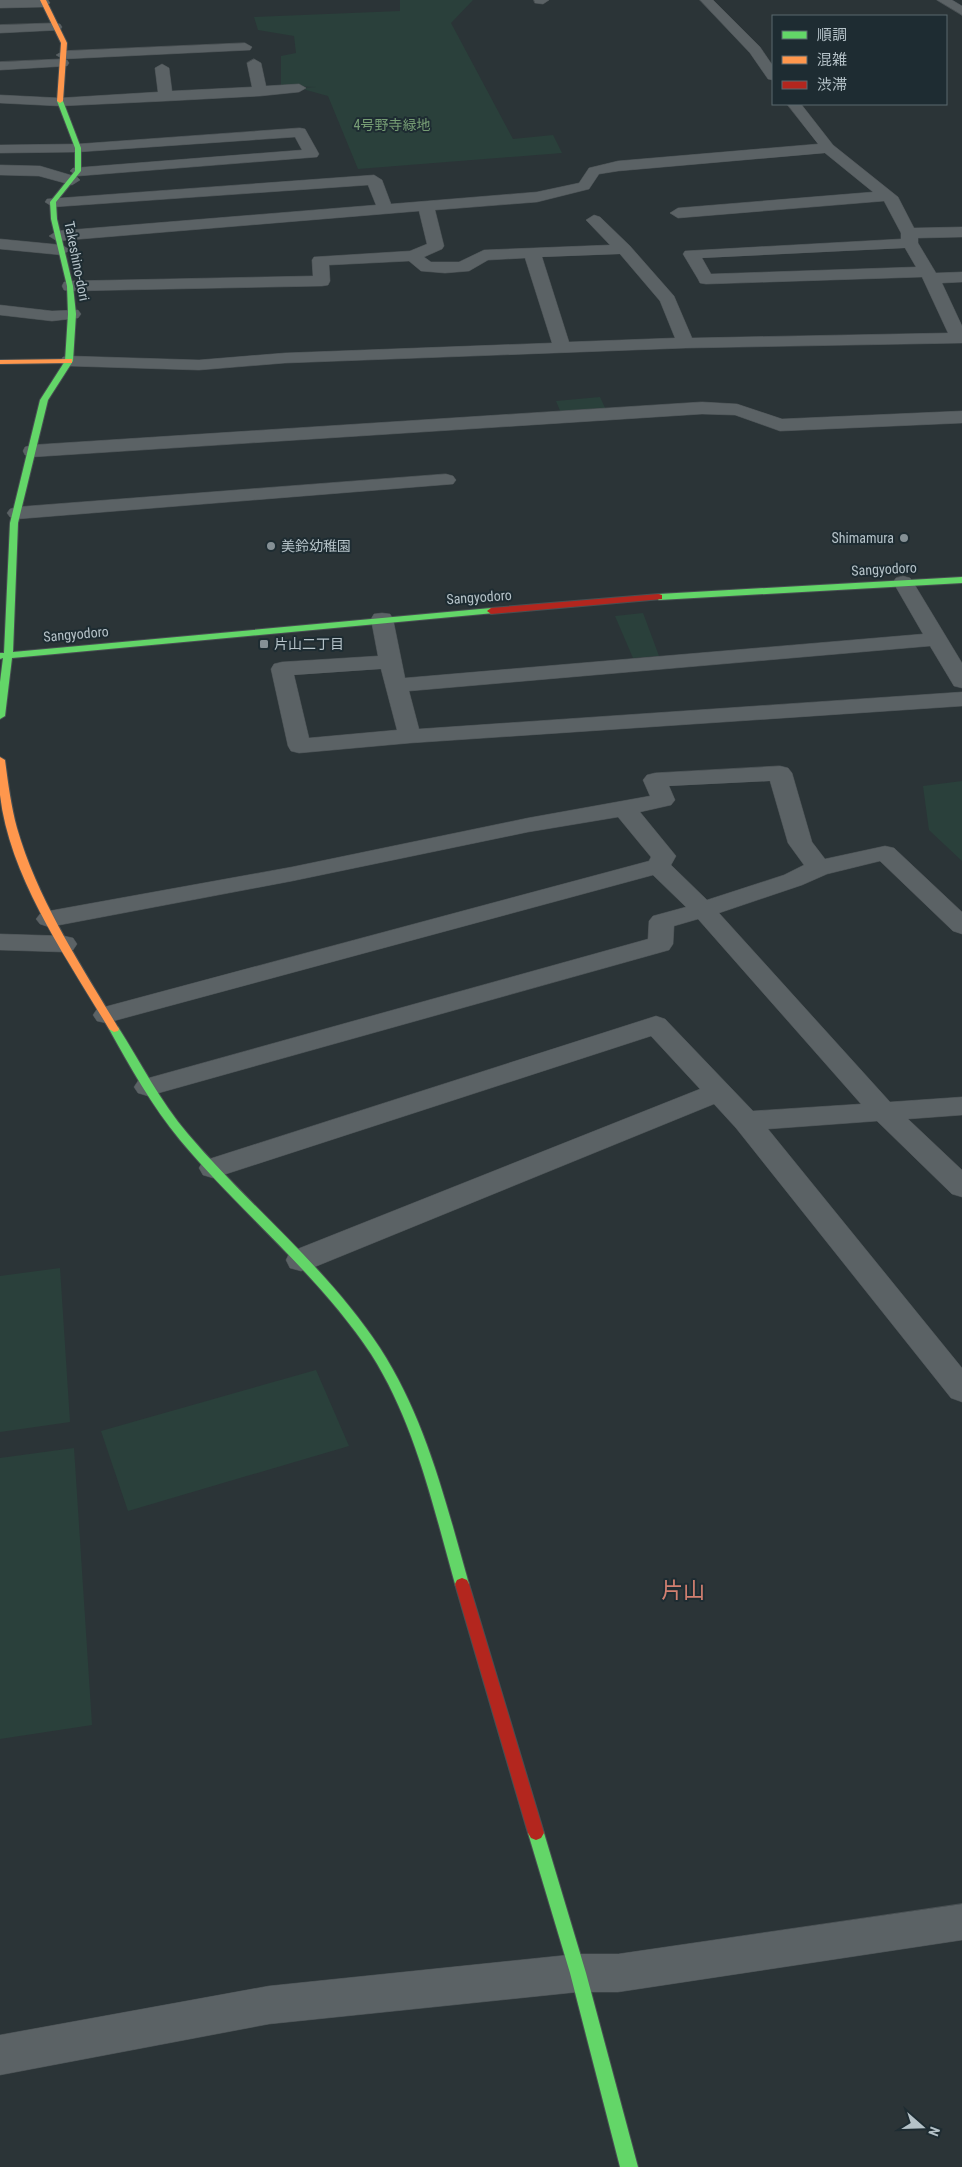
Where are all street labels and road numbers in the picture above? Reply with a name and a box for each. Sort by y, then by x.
street label: Takeshino-dori [61,220,93,302]
street label: Sangyodoro [851,559,917,579]
street label: Sangyodoro [446,587,512,607]
street label: Sangyodoro [43,623,109,645]

